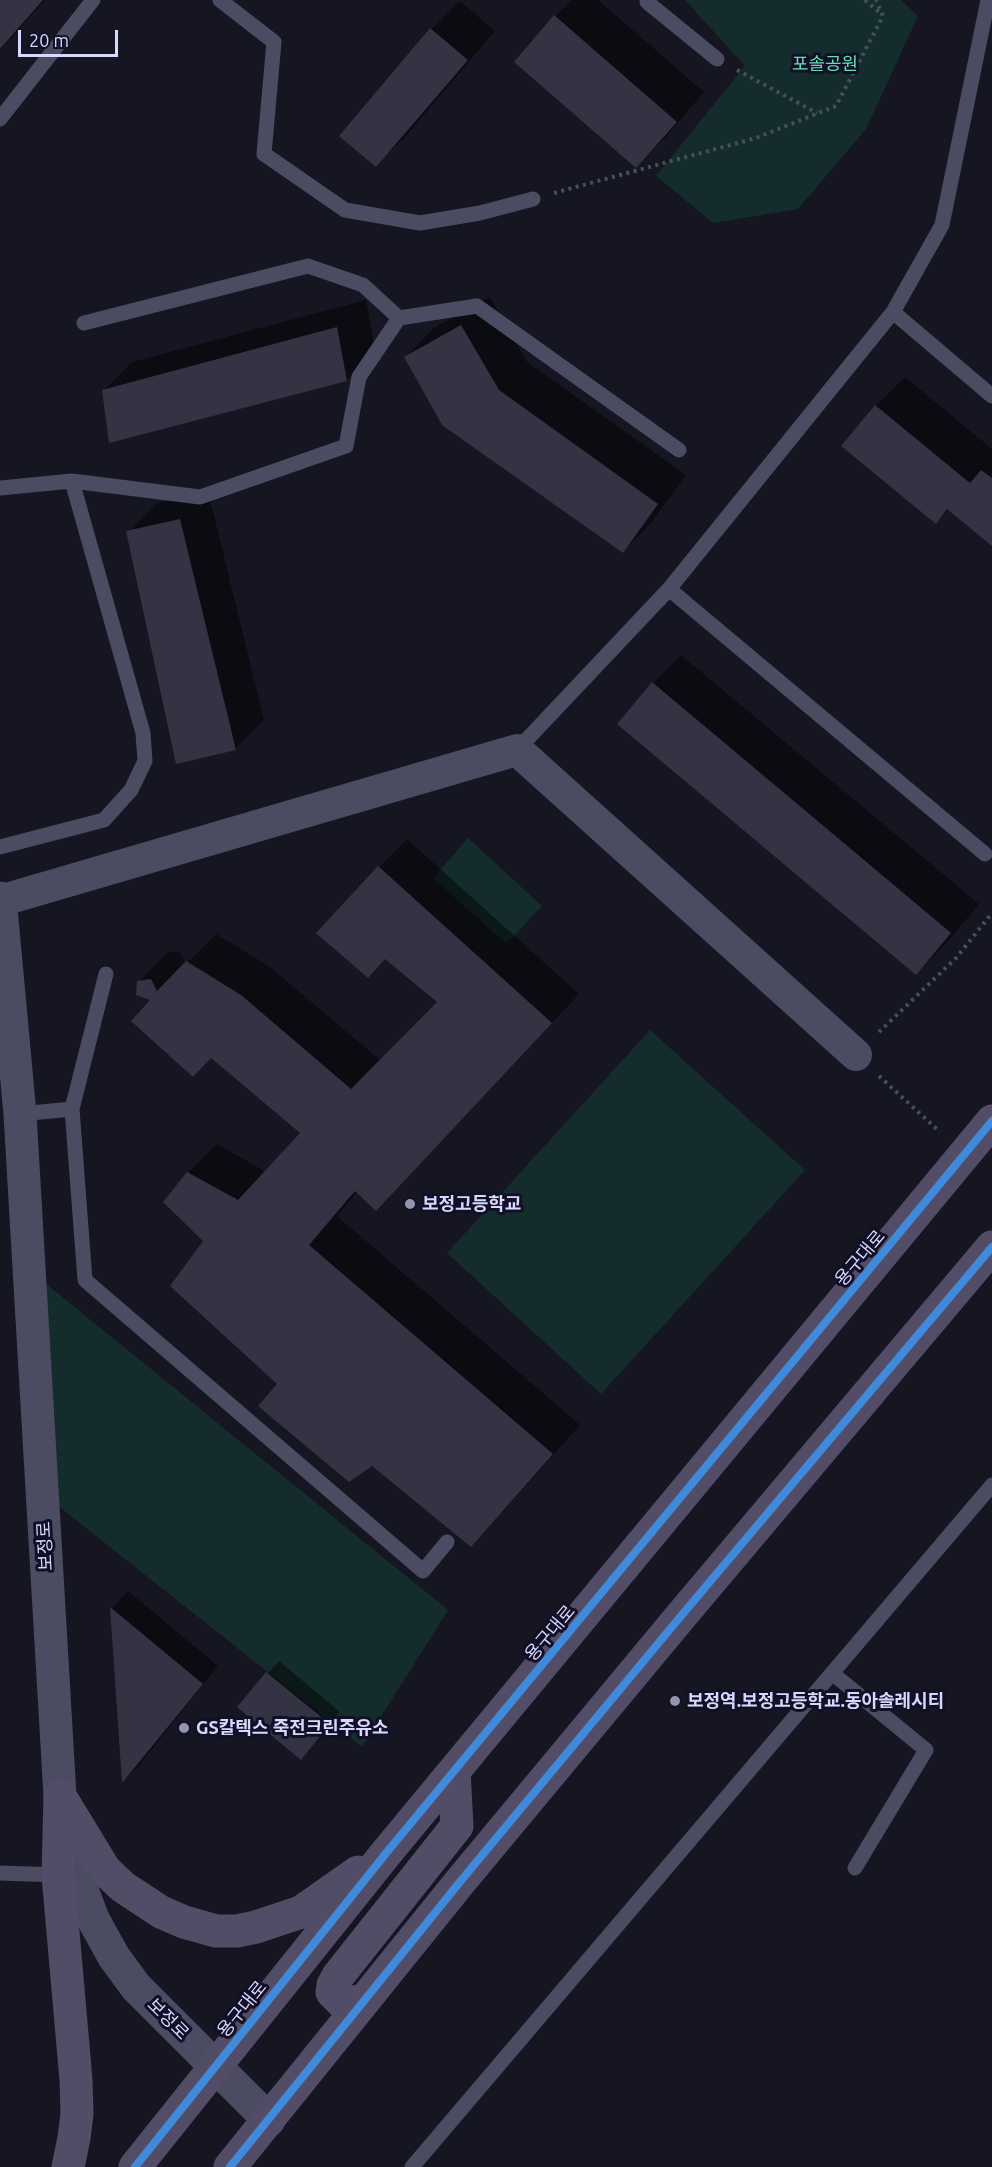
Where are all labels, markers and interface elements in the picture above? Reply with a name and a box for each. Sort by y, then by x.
scale bar [21,18,122,56]
text: 20 m [29,30,69,50]
park label: 포솔공원 [792,53,858,75]
place label: 보정고등학교 [422,1193,521,1215]
marker: 보정고등학교 [403,1197,417,1211]
street label: 용구대로 [830,1226,890,1290]
street label: 보정로 [33,1521,57,1571]
street label: 용구대로 [520,1601,580,1665]
place label: 보정역.보정고등학교.동아솔레시티 [687,1690,944,1712]
marker: 보정역.보정고등학교.동아솔레시티 [668,1694,682,1708]
place label: GS칼텍스 죽전크린주유소 [196,1717,389,1739]
marker: GS칼텍스 죽전크린주유소 [177,1721,191,1735]
street label: 용구대로 [213,1976,271,2042]
street label: 보정로 [143,1994,193,2044]

